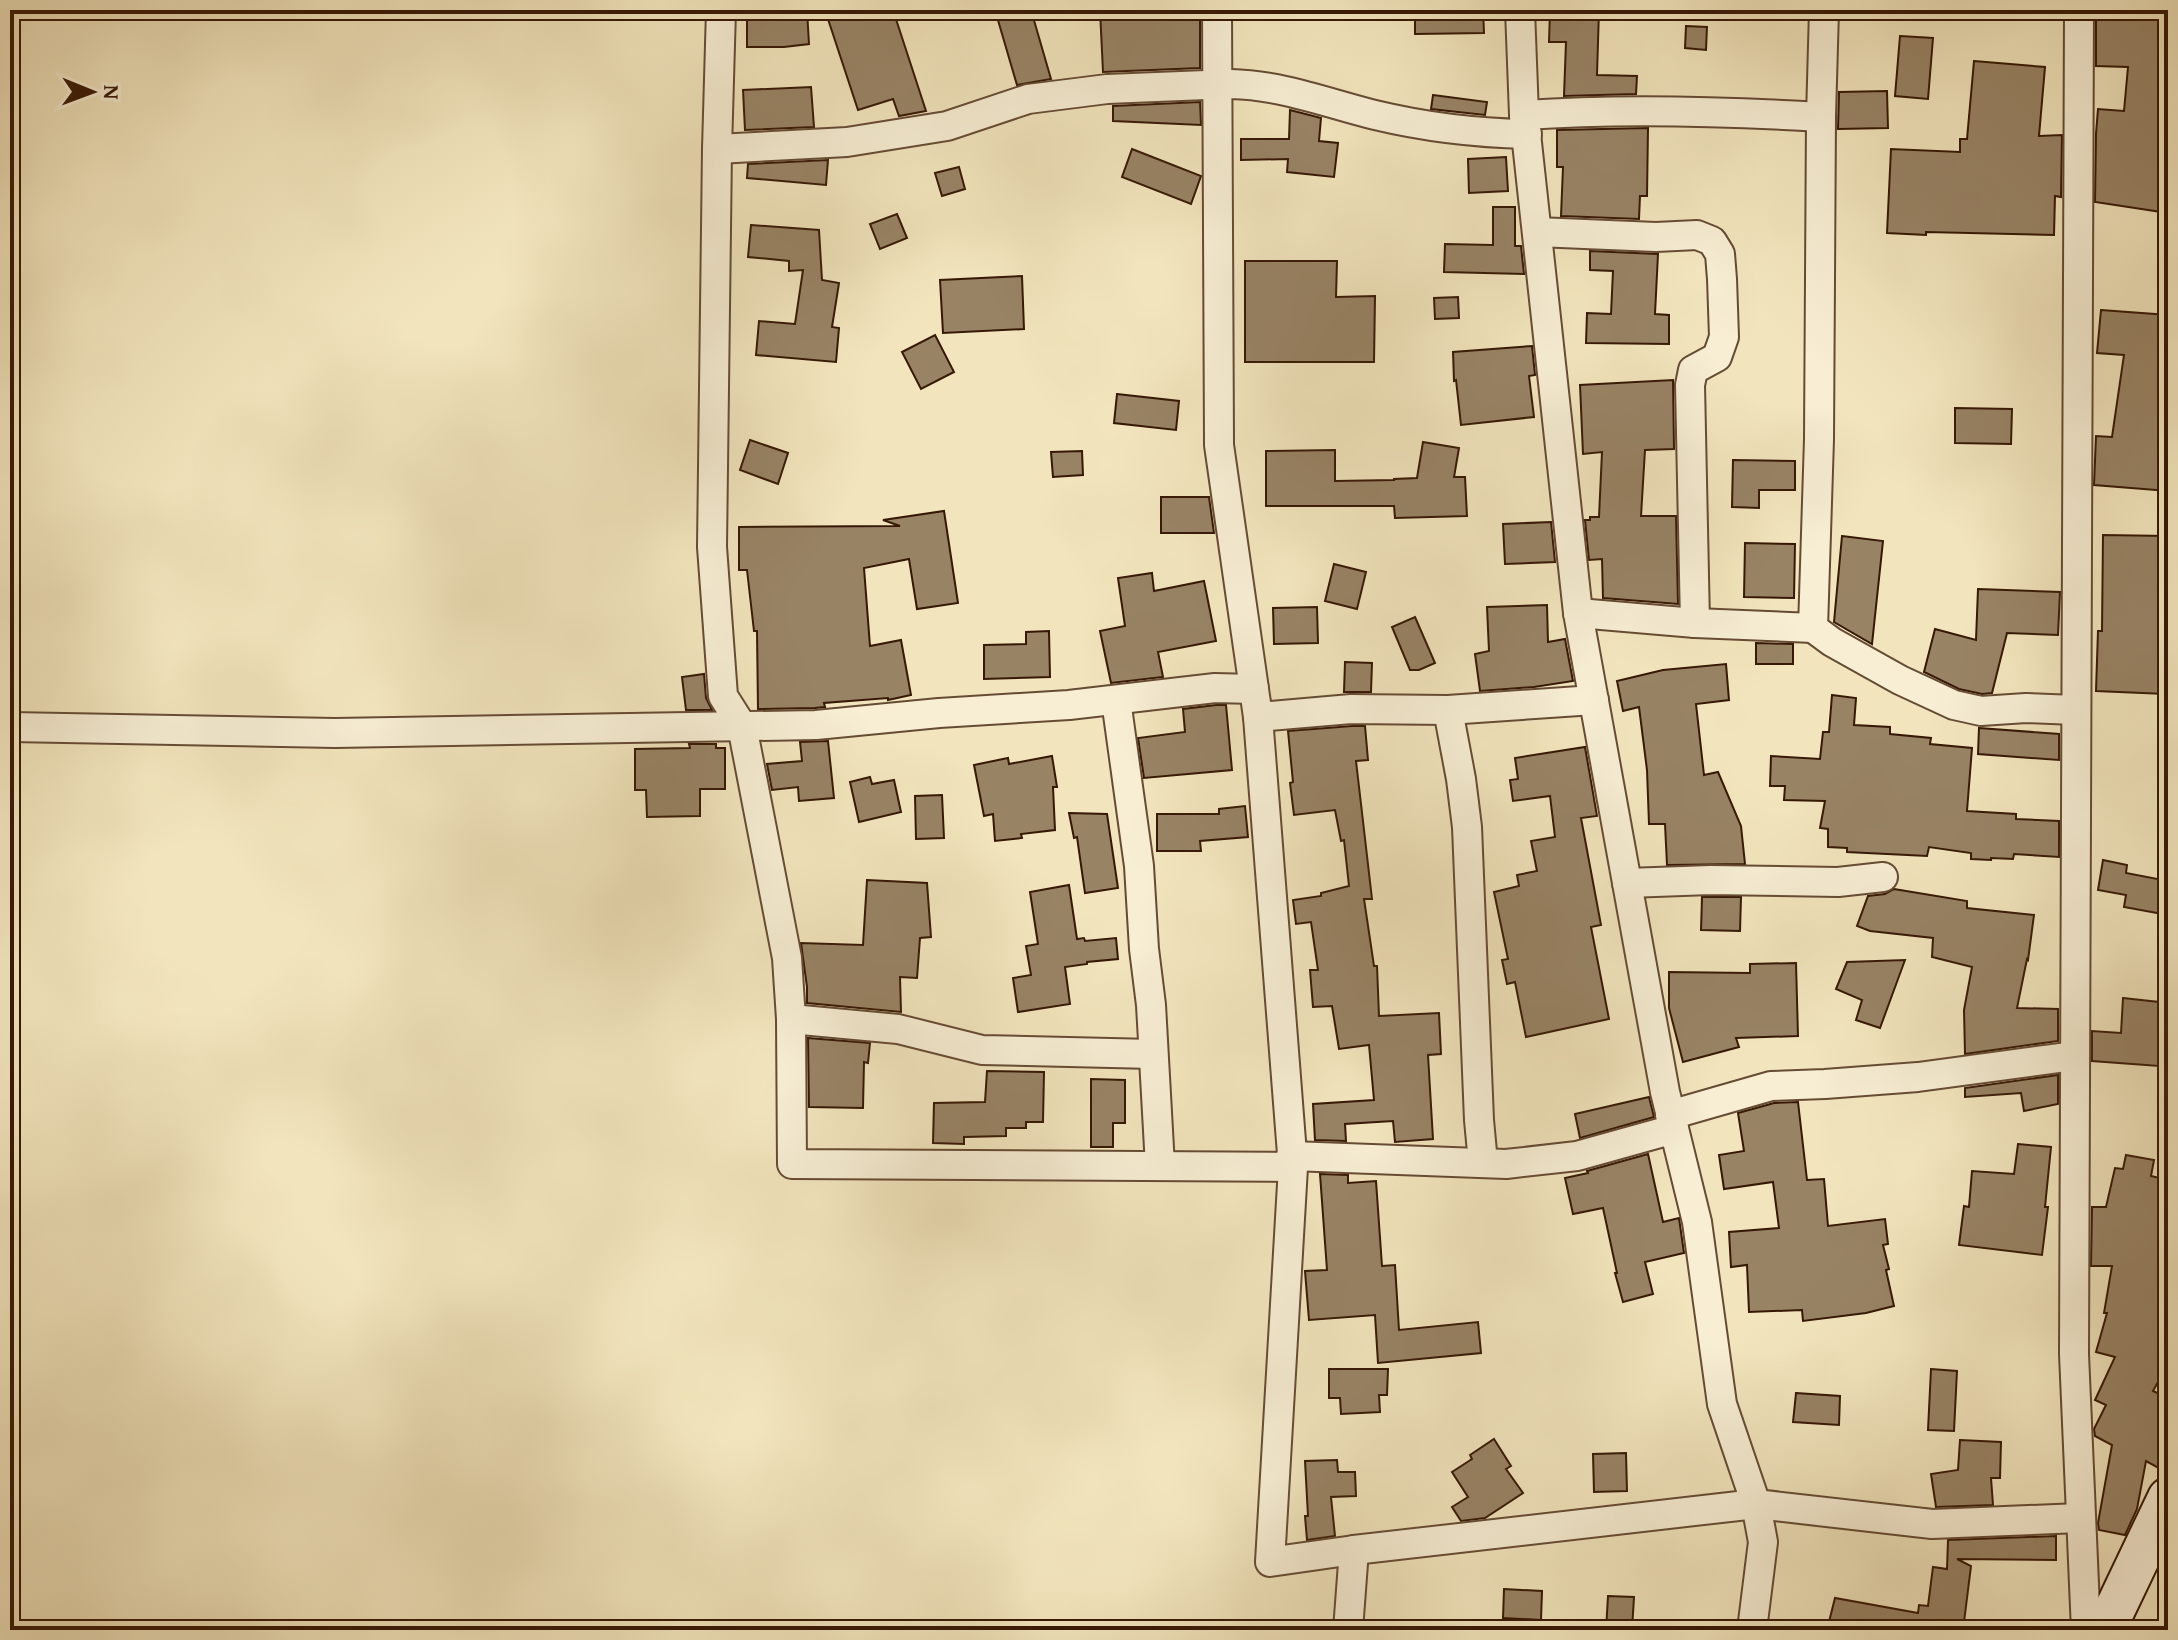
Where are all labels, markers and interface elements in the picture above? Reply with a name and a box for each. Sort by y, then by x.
north arrow [52,52,132,132]
text: N [96,85,128,100]

